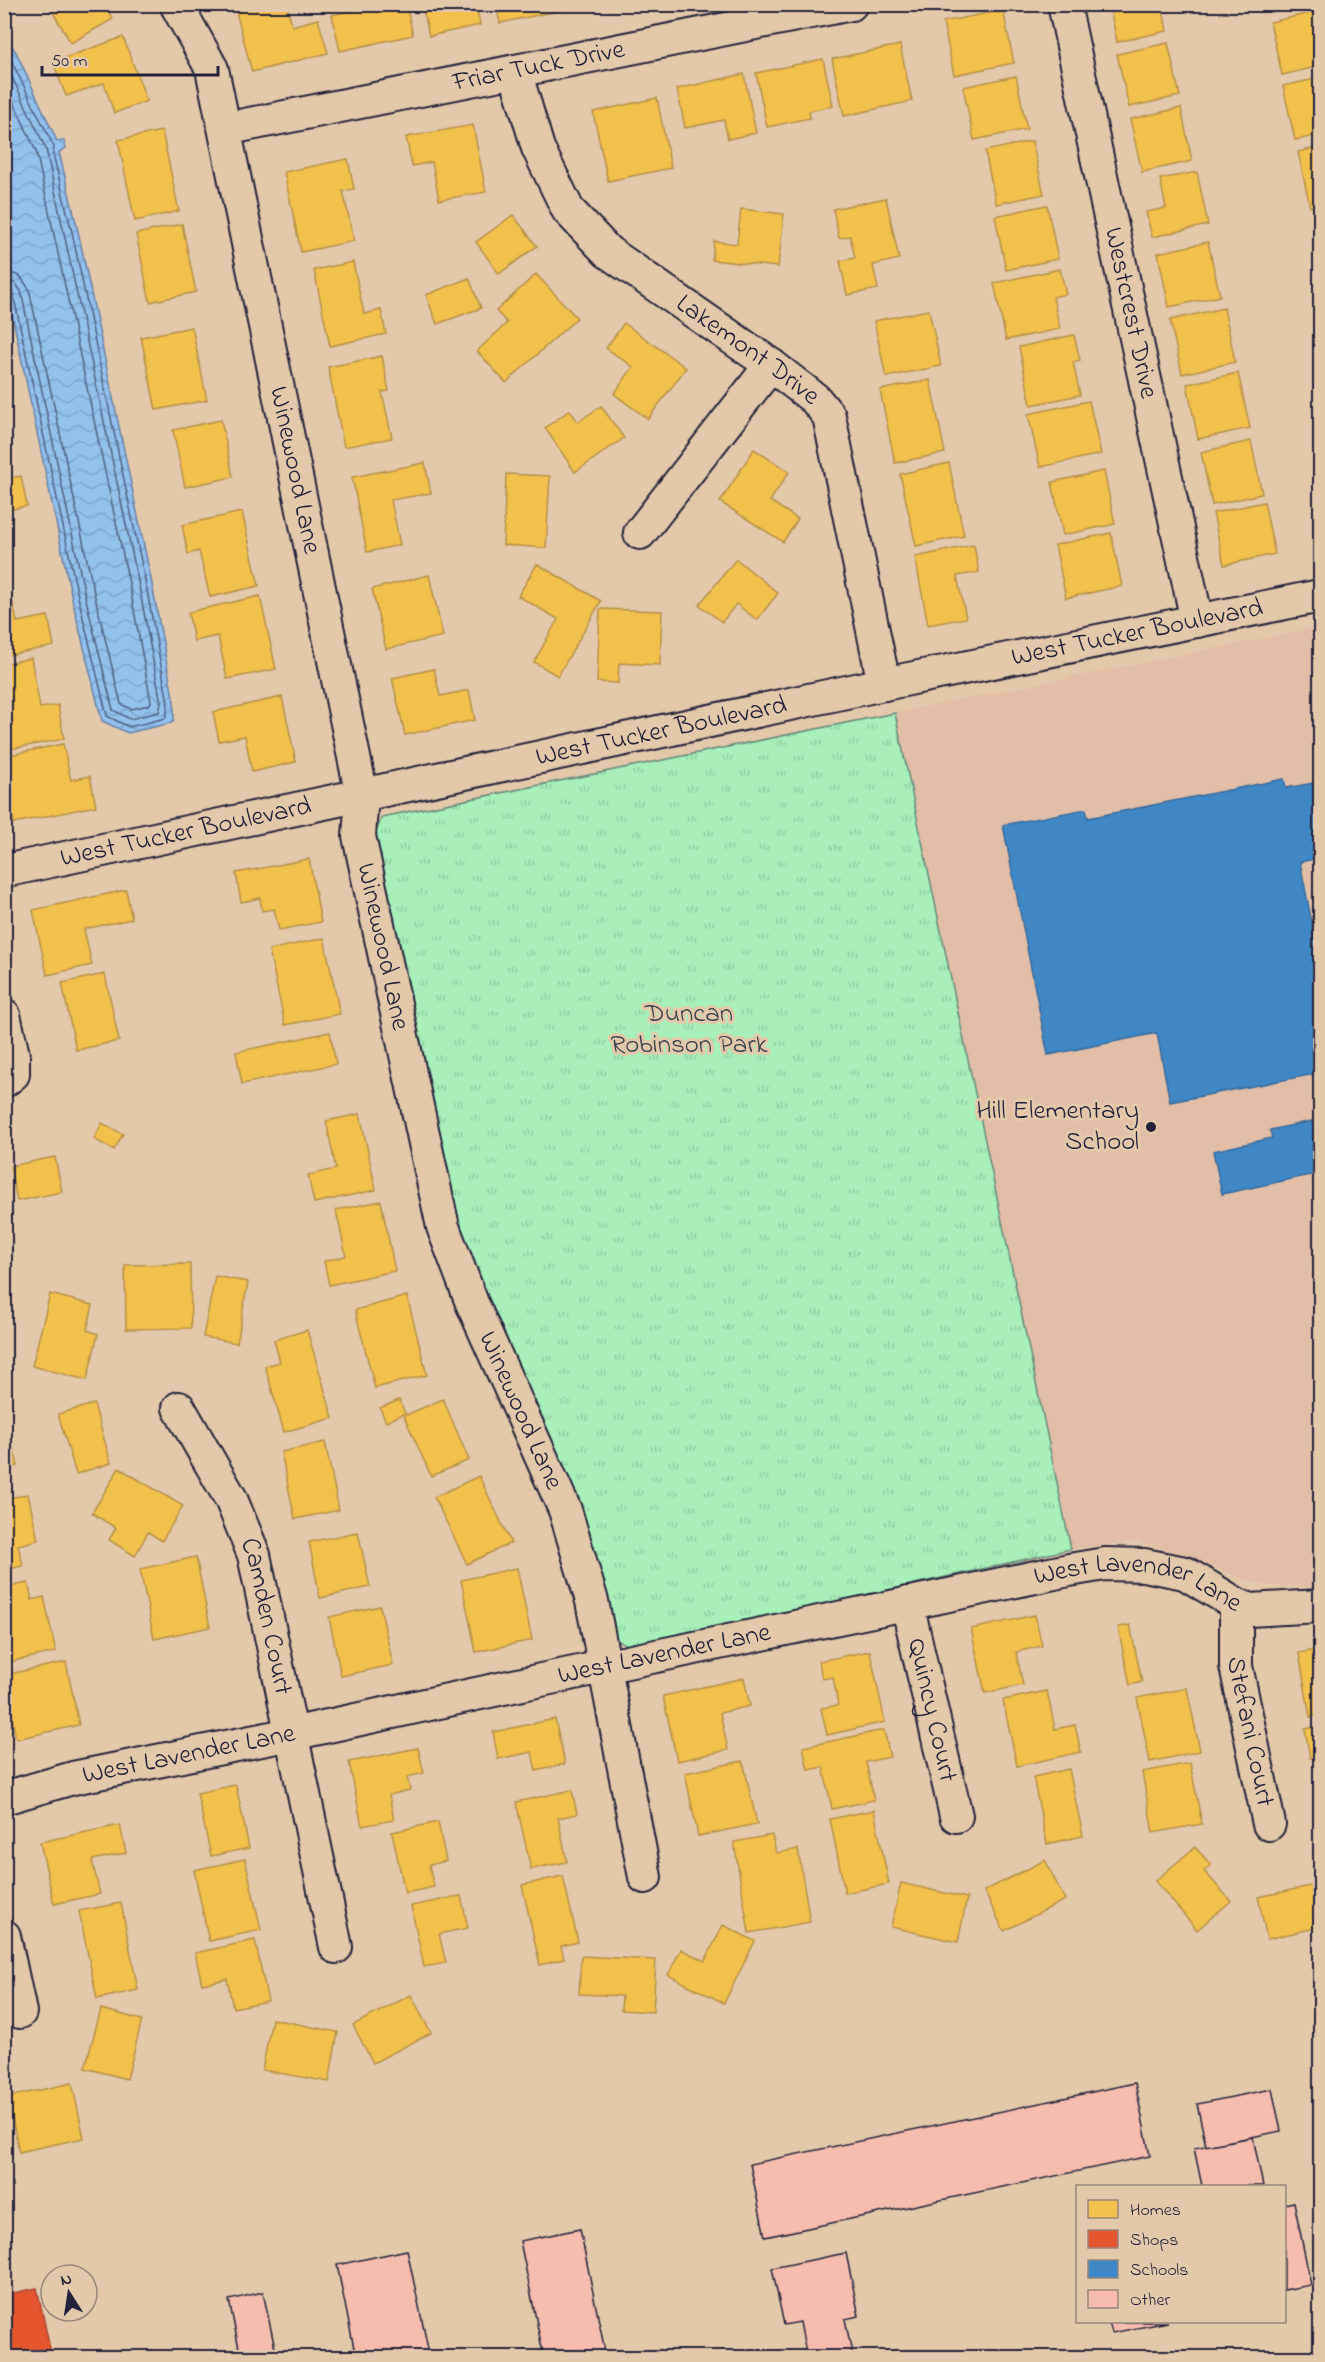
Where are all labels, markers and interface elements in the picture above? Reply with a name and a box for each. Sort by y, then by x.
street label: Friar Tuck Drive [448,30,629,103]
scale bar [42,39,218,77]
text: 50 m [51,49,88,75]
street label: Westcrest Drive [1093,224,1168,403]
street label: Lakemont Drive [668,285,829,416]
street label: Winewood Lane [259,383,331,558]
street label: West Tucker Boulevard [1008,588,1266,677]
street label: West Tucker Boulevard [532,686,790,777]
street label: West Tucker Boulevard [57,787,315,878]
street label: Winewood Lane [346,860,420,1035]
park label: Duncan Robinson Park [610,995,768,1065]
place label: Hill Elementary School [976,1092,1139,1162]
marker: Hill Elementary School [1144,1120,1158,1134]
street label: Winewood Lane [468,1325,573,1497]
street label: Camden Court [229,1532,302,1698]
street label: West Lavender Lane [1030,1545,1250,1623]
street label: West Lavender Lane [554,1613,775,1695]
street label: Quincy Court [896,1634,967,1786]
street label: Stefani Court [1217,1657,1284,1810]
street label: West Lavender Lane [79,1714,300,1795]
legend [1076,2185,1286,2323]
text: Homes [1130,2198,1181,2224]
text: Shops [1130,2228,1178,2254]
text: Schools [1130,2258,1188,2284]
north arrow [39,2263,99,2323]
text: N [59,2267,74,2293]
text: Other [1130,2288,1170,2314]

